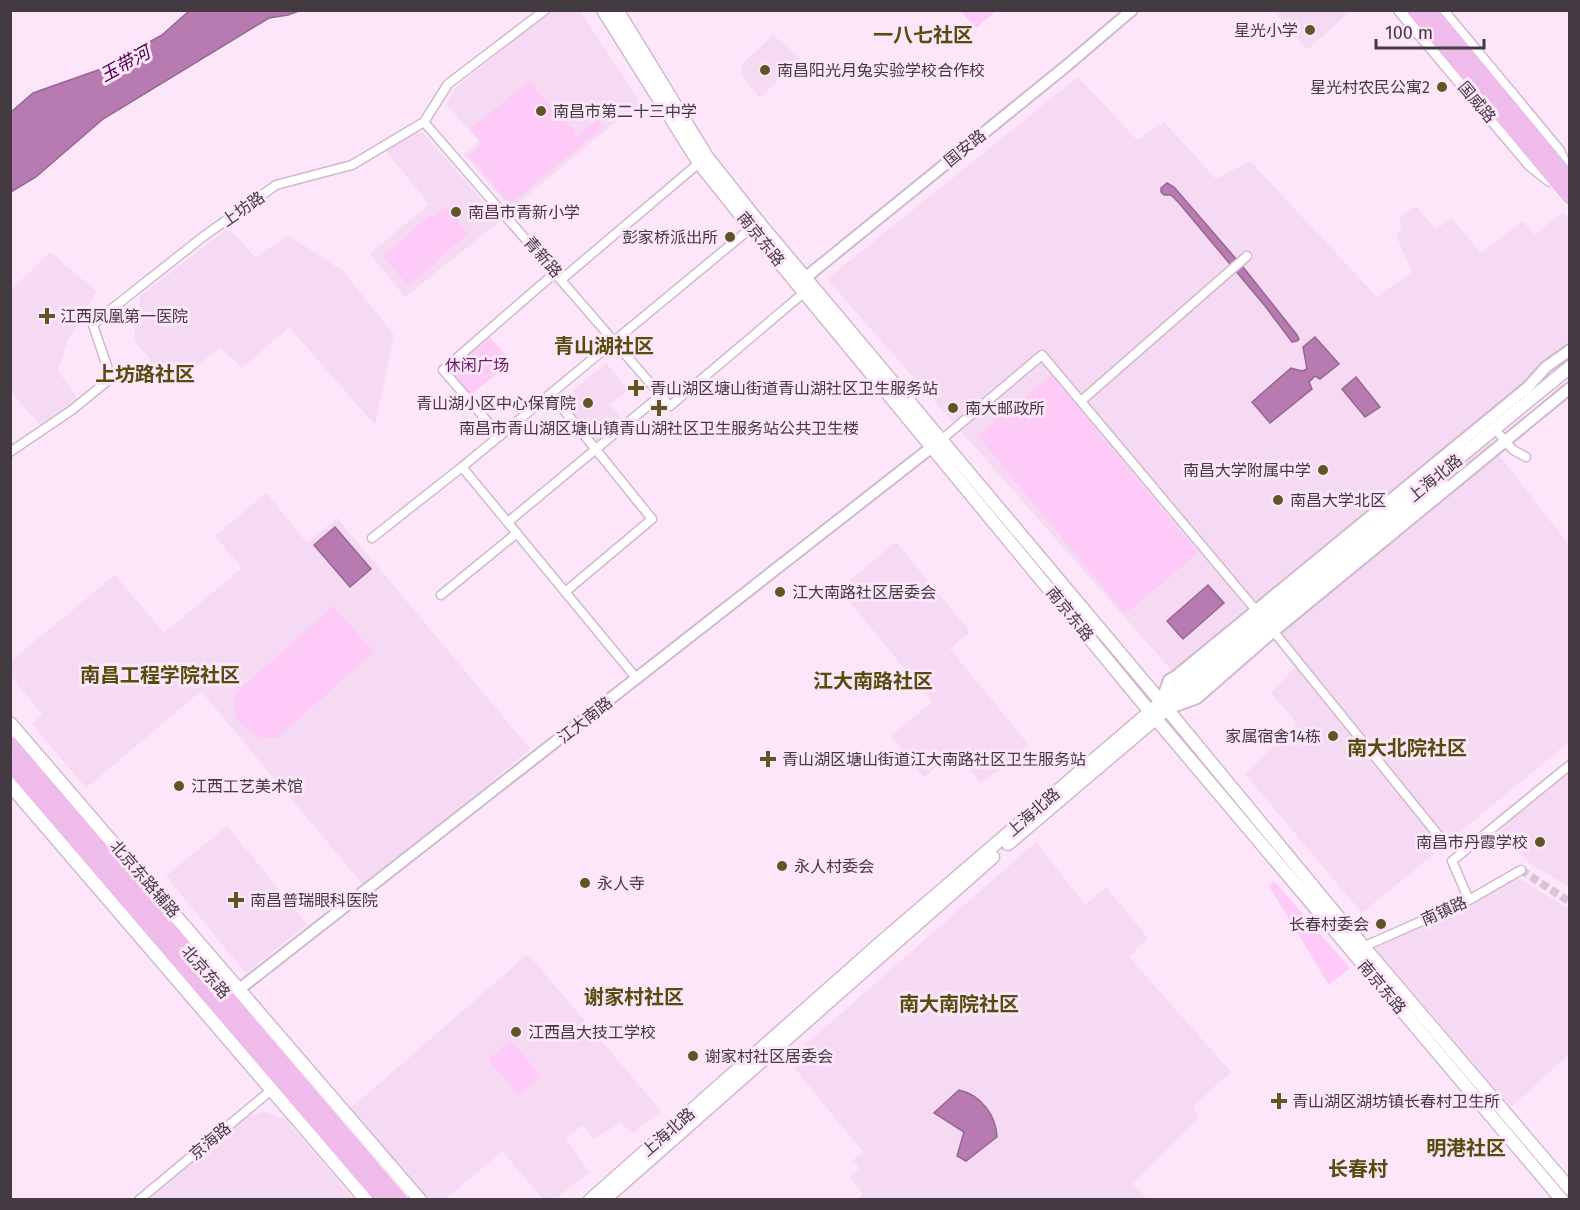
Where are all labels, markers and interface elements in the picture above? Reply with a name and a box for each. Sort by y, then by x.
scale bar [1376,12,1484,50]
place label: 星光小学 [1234,21,1298,40]
text: 100 m [1385,22,1433,44]
district label: 一八七社区 [873,23,973,47]
marker: 星光小学 [1303,23,1317,37]
water label: 玉带河 [96,40,157,87]
place label: 南昌阳光月兔实验学校合作校 [777,61,985,80]
marker: 南昌阳光月兔实验学校合作校 [758,63,772,77]
place label: 星光村农民公寓2 [1310,78,1430,97]
street label: 国威路 [1454,78,1500,126]
marker: 星光村农民公寓2 [1435,80,1449,94]
place label: 南昌市第二十三中学 [553,102,697,121]
marker: 南昌市第二十三中学 [534,104,548,118]
street label: 国安路 [940,126,990,170]
street label: 上坊路 [218,187,268,231]
place label: 南昌市青新小学 [468,203,580,222]
marker: 南昌市青新小学 [449,205,463,219]
street label: 南京东路 [733,208,789,270]
place label: 彭家桥派出所 [622,228,718,247]
marker: 彭家桥派出所 [723,230,737,244]
street label: 青新路 [520,233,566,281]
marker: 江西凤凰第一医院 [38,307,56,325]
place label: 江西凤凰第一医院 [60,307,188,326]
district label: 青山湖社区 [554,334,654,358]
park label: 休闲广场 [445,356,509,375]
district label: 上坊路社区 [95,362,195,386]
marker: 青山湖区塘山街道青山湖社区卫生服务站 [627,379,645,397]
place label: 青山湖区塘山街道青山湖社区卫生服务站 [650,379,938,398]
place label: 青山湖小区中心保育院 [416,394,576,413]
marker: 青山湖小区中心保育院 [581,396,595,410]
marker: 南昌市青山湖区塘山镇青山湖社区卫生服务站公共卫生楼 [650,399,668,417]
place label: 南大邮政所 [965,399,1045,418]
marker: 南大邮政所 [946,401,960,415]
place label: 南昌市青山湖区塘山镇青山湖社区卫生服务站公共卫生楼 [459,419,859,438]
street label: 上海北路 [1404,450,1466,506]
place label: 南昌大学附属中学 [1183,461,1311,480]
marker: 南昌大学附属中学 [1316,463,1330,477]
place label: 南昌大学北区 [1290,491,1386,510]
marker: 南昌大学北区 [1271,493,1285,507]
place label: 江大南路社区居委会 [792,583,936,602]
street label: 南京东路 [1042,583,1098,645]
marker: 江大南路社区居委会 [773,585,787,599]
district label: 南昌工程学院社区 [80,663,240,687]
district label: 江大南路社区 [813,669,933,693]
street label: 江大南路 [554,693,616,747]
place label: 家属宿舍14栋 [1226,727,1321,746]
marker: 家属宿舍14栋 [1326,729,1340,743]
district label: 南大北院社区 [1347,736,1467,760]
marker: 青山湖区塘山街道江大南路社区卫生服务站 [759,750,777,768]
place label: 青山湖区塘山街道江大南路社区卫生服务站 [782,750,1086,769]
place label: 江西工艺美术馆 [191,777,303,796]
marker: 江西工艺美术馆 [172,779,186,793]
street label: 上海北路 [1003,784,1063,840]
place label: 南昌市丹霞学校 [1416,833,1528,852]
marker: 南昌市丹霞学校 [1533,835,1547,849]
street label: 北京东路辅路 [106,837,184,921]
place label: 永人村委会 [794,857,874,876]
marker: 永人村委会 [775,859,789,873]
place label: 永人寺 [597,874,645,893]
marker: 永人寺 [578,876,592,890]
marker: 南昌普瑞眼科医院 [227,891,245,909]
place label: 南昌普瑞眼科医院 [250,891,378,910]
street label: 南镇路 [1418,893,1470,929]
place label: 长春村委会 [1289,915,1369,934]
marker: 长春村委会 [1374,917,1388,931]
street label: 北京东路 [178,942,234,1002]
street label: 南京东路 [1354,956,1410,1018]
district label: 谢家村社区 [584,985,684,1009]
district label: 南大南院社区 [899,992,1019,1016]
place label: 江西昌大技工学校 [528,1023,656,1042]
marker: 江西昌大技工学校 [509,1025,523,1039]
place label: 谢家村社区居委会 [705,1047,833,1066]
marker: 谢家村社区居委会 [686,1049,700,1063]
marker: 青山湖区湖坊镇长春村卫生所 [1270,1092,1288,1110]
place label: 青山湖区湖坊镇长春村卫生所 [1292,1092,1500,1111]
street label: 上海北路 [638,1104,698,1160]
street label: 京海路 [186,1118,234,1164]
district label: 明港社区 [1426,1136,1506,1160]
district label: 长春村 [1328,1157,1388,1181]

